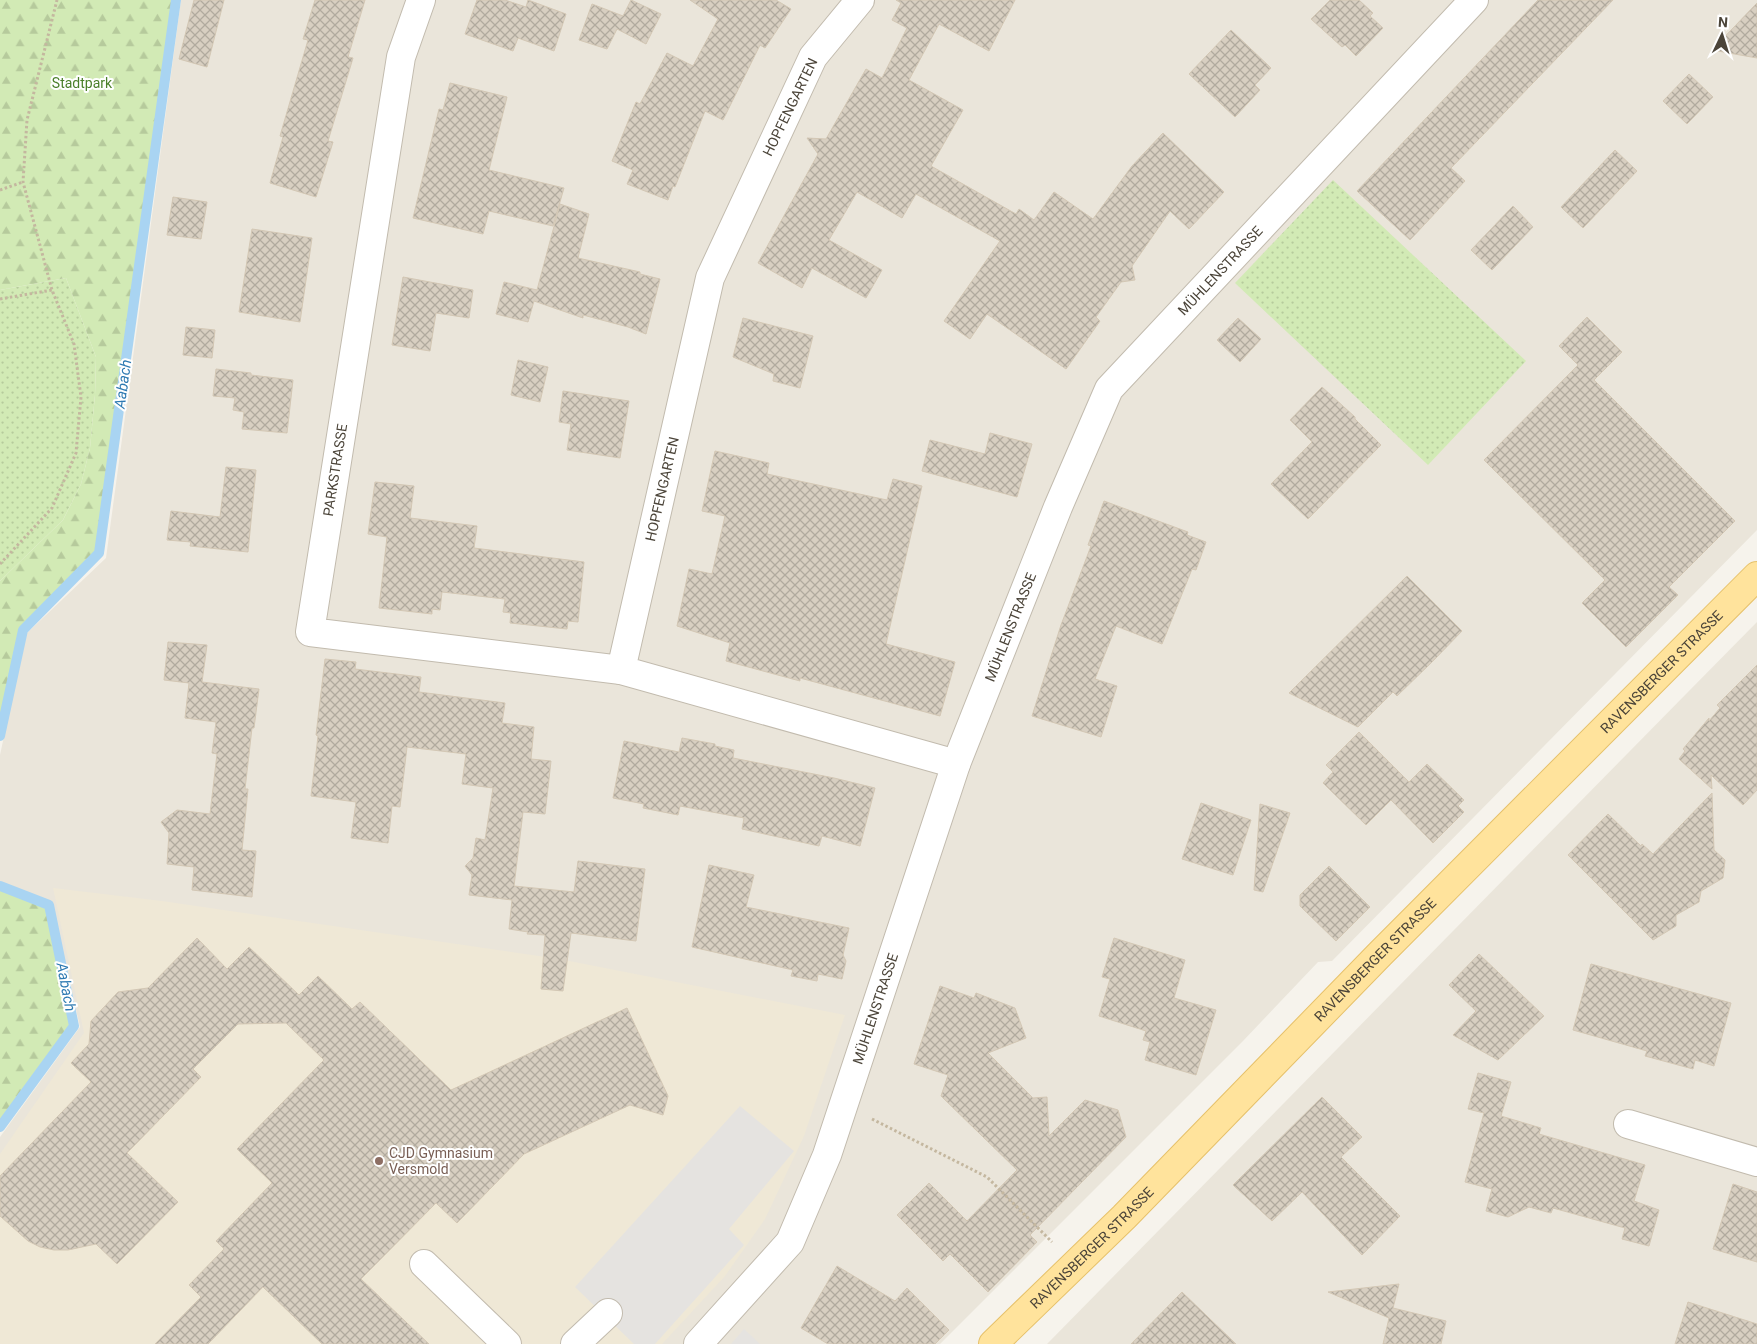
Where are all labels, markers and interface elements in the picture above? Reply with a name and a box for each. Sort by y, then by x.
north arrow [1697,10,1747,60]
text: N [1717,14,1728,30]
street label: HOPFENGARTEN [759,55,821,159]
park label: Stadtpark [52,75,113,91]
street label: MÜHLENSTRASSE [1175,223,1266,318]
water label: Aabach [111,358,135,411]
street label: PARKSTRASSE [320,423,350,517]
street label: HOPFENGARTEN [642,435,682,543]
street label: MÜHLENSTRASSE [982,570,1039,684]
street label: RAVENSBERGER STRASSE [1597,607,1726,736]
street label: RAVENSBERGER STRASSE [1311,895,1439,1025]
street label: MÜHLENSTRASSE [850,951,901,1066]
water label: Aabach [52,960,80,1013]
place label: CJD Gymnasium Versmold [389,1145,493,1177]
marker: CJD Gymnasium Versmold [373,1155,385,1167]
street label: RAVENSBERGER STRASSE [1027,1184,1157,1312]

